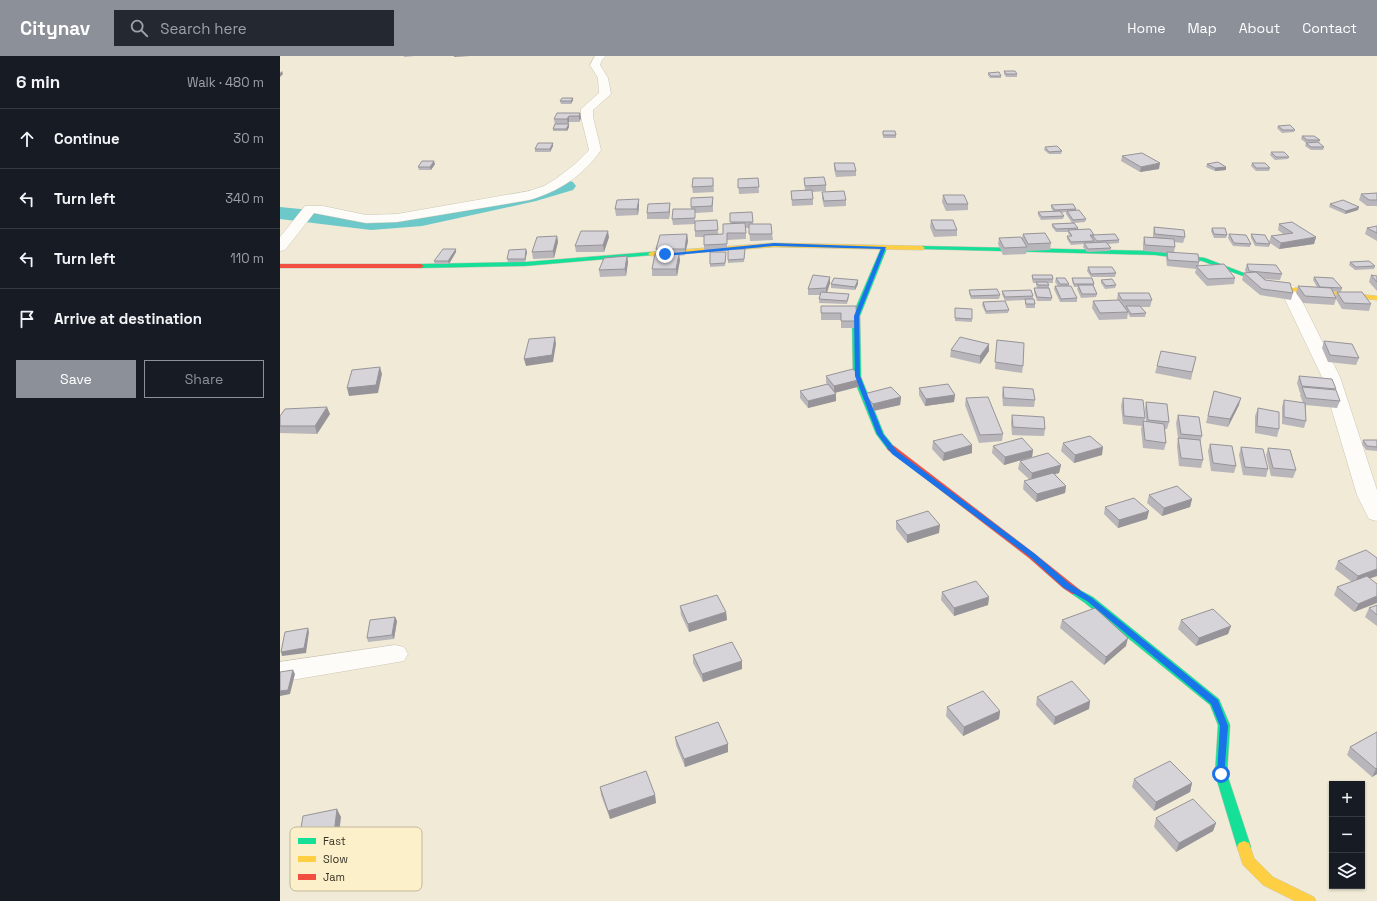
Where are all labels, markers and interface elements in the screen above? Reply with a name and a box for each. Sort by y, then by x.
search box [114,10,394,46]
text: Citynav [20,16,90,41]
icon: search [128,17,150,39]
text: Search here [160,19,247,38]
text: Home [1127,19,1165,37]
text: Map [1187,19,1217,37]
text: About [1239,19,1280,37]
text: Contact [1302,19,1357,37]
text: 6 min [16,71,60,93]
text: Walk · 480 m [187,74,264,91]
icon: ahead [16,128,38,150]
text: Continue [54,129,120,148]
text: 30 m [233,130,264,147]
icon: left [16,188,38,210]
text: Turn left [54,189,116,208]
text: 340 m [225,190,264,207]
route end [656,245,674,263]
icon: left [16,248,38,270]
text: Turn left [54,249,116,268]
text: 110 m [230,250,264,267]
icon: arrive [16,308,38,330]
text: Arrive at destination [54,309,202,328]
button: Save [16,360,136,398]
button: Share [144,360,264,398]
route start [1212,765,1230,783]
map controls [1329,781,1365,889]
button: + [1329,781,1365,817]
button: − [1329,817,1365,853]
legend [290,827,422,891]
text: Fast [323,834,346,848]
text: Slow [323,852,348,866]
button: layers [1329,853,1365,889]
text: Jam [323,870,345,884]

